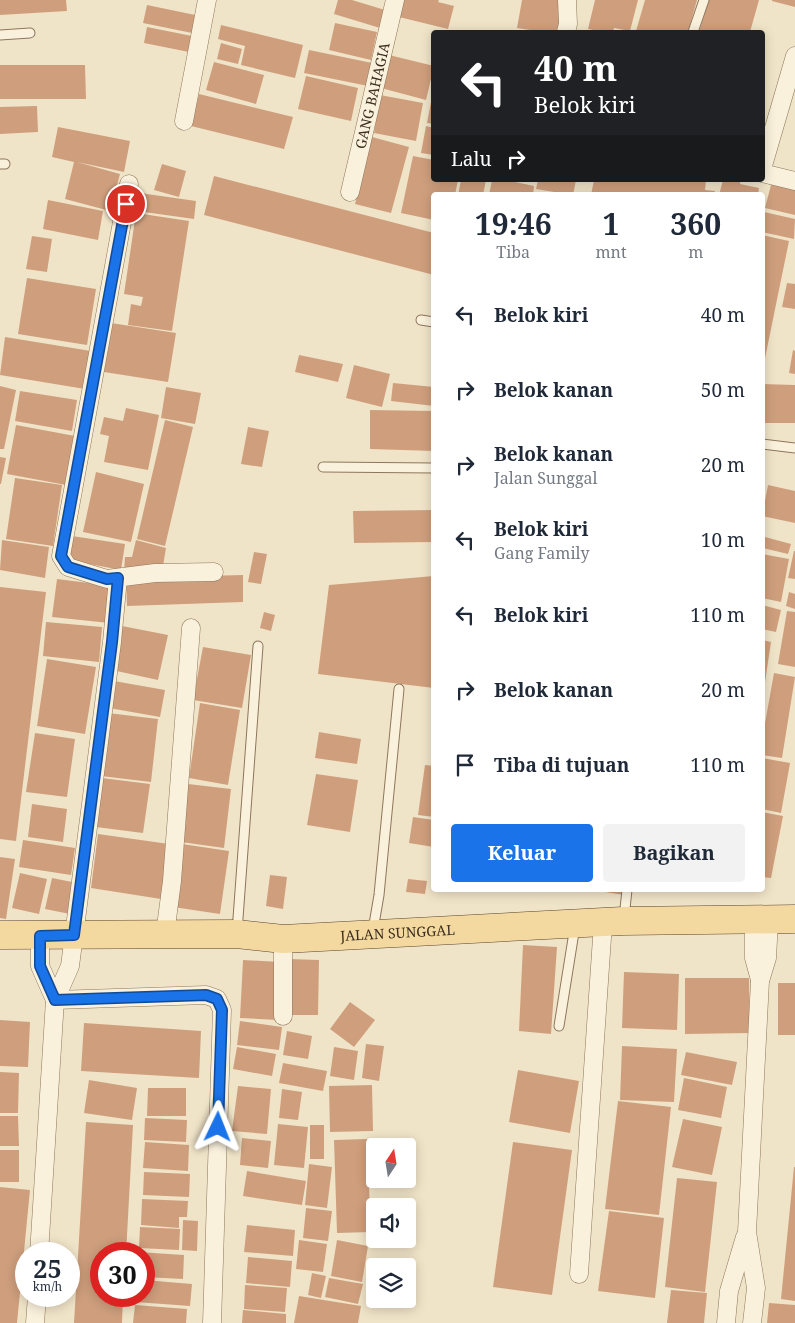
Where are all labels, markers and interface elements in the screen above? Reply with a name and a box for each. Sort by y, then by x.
street label: GANG BAHAGIA [350,40,394,151]
text: 40 m [534,44,617,91]
icon: left [451,50,516,115]
text: Belok kiri [534,89,636,119]
icon: right [502,145,530,173]
text: Lalu [451,146,492,172]
pin [105,183,147,225]
icon: arrive [112,190,140,218]
text: 19:46 [475,203,552,244]
text: 1 [603,203,620,244]
text: 360 [670,203,721,244]
text: Tiba [496,241,530,263]
text: mnt [595,241,627,263]
text: m [688,241,703,263]
icon: left [451,301,479,329]
text: Belok kiri [494,302,588,328]
text: 40 m [701,302,745,328]
icon: right [451,376,479,404]
text: Belok kanan [494,377,613,403]
text: 50 m [701,377,745,403]
text: Belok kanan [494,441,613,467]
icon: right [451,451,479,479]
text: 20 m [701,452,745,478]
text: Jalan Sunggal [494,467,598,489]
text: Belok kiri [494,516,588,542]
icon: left [451,526,479,554]
text: 10 m [701,527,745,553]
text: Gang Family [494,542,590,564]
icon: left [451,601,479,629]
text: Belok kiri [494,602,588,628]
text: 110 m [690,602,745,628]
icon: right [451,676,479,704]
text: Belok kanan [494,677,613,703]
text: 20 m [701,677,745,703]
icon: arrive [451,751,479,779]
text: Tiba di tujuan [494,752,629,778]
text: 110 m [690,752,745,778]
button: Keluar [451,824,593,882]
button: Bagikan [603,824,745,882]
street label: JALAN SUNGGAL [339,920,456,945]
position arrow [191,1100,243,1152]
north arrow [366,1138,416,1188]
map controls [366,1138,416,1308]
button: sound [366,1198,416,1248]
speed limit sign: 30 [90,1242,155,1307]
text: 25 [33,1251,62,1285]
button: layers [366,1258,416,1308]
text: km/h [33,1278,62,1295]

